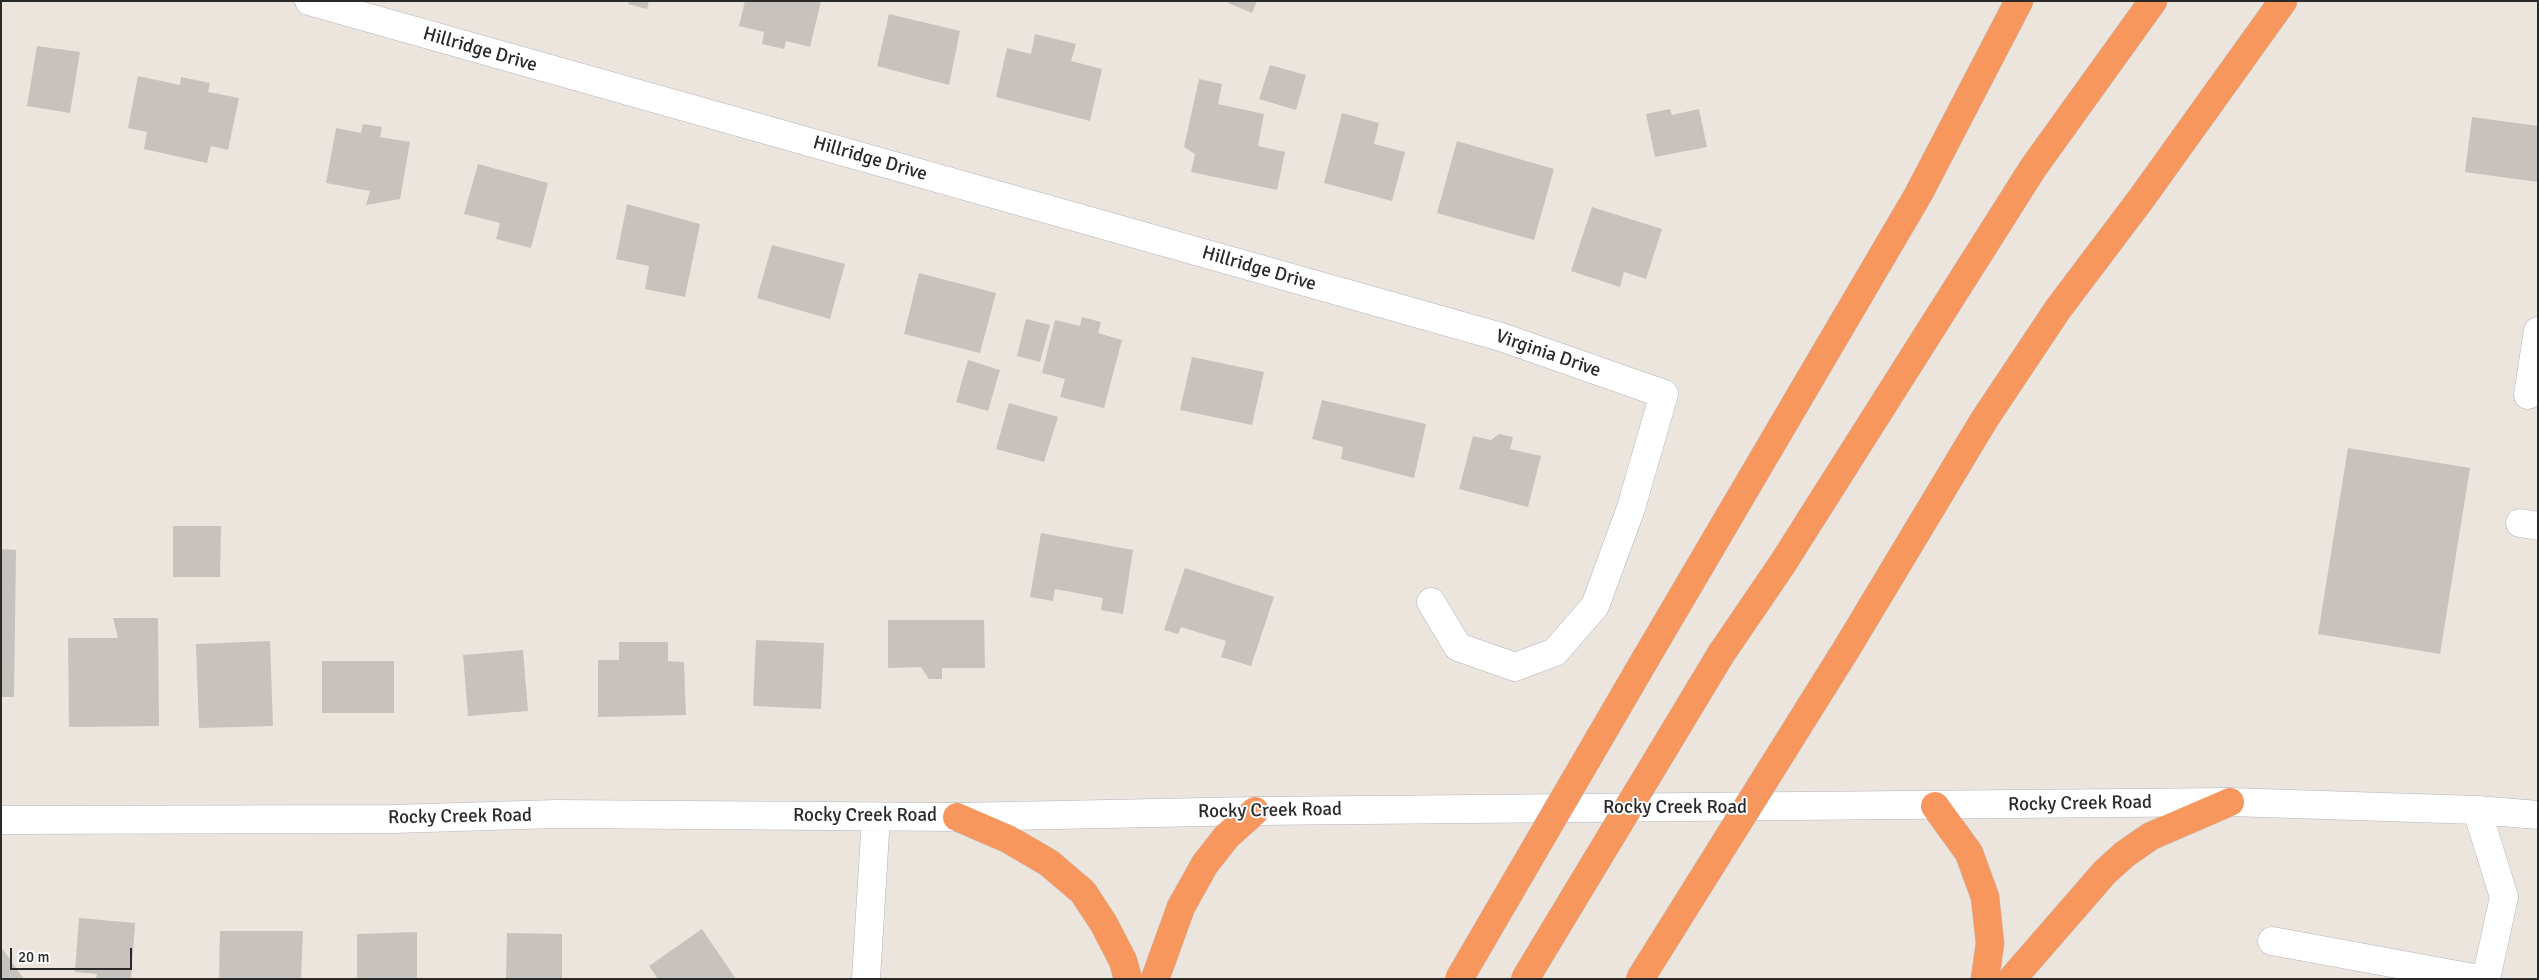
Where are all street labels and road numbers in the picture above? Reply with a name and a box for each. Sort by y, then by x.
street label: Hillridge Drive [420,23,540,77]
street label: Hillridge Drive [810,132,930,186]
street label: Hillridge Drive [1199,242,1319,296]
street label: Virginia Drive [1492,325,1604,383]
street label: Rocky Creek Road [2008,791,2152,817]
street label: Rocky Creek Road [1603,797,1747,819]
street label: Rocky Creek Road [1198,798,1342,824]
street label: Rocky Creek Road [388,804,532,830]
street label: Rocky Creek Road [793,805,937,827]

